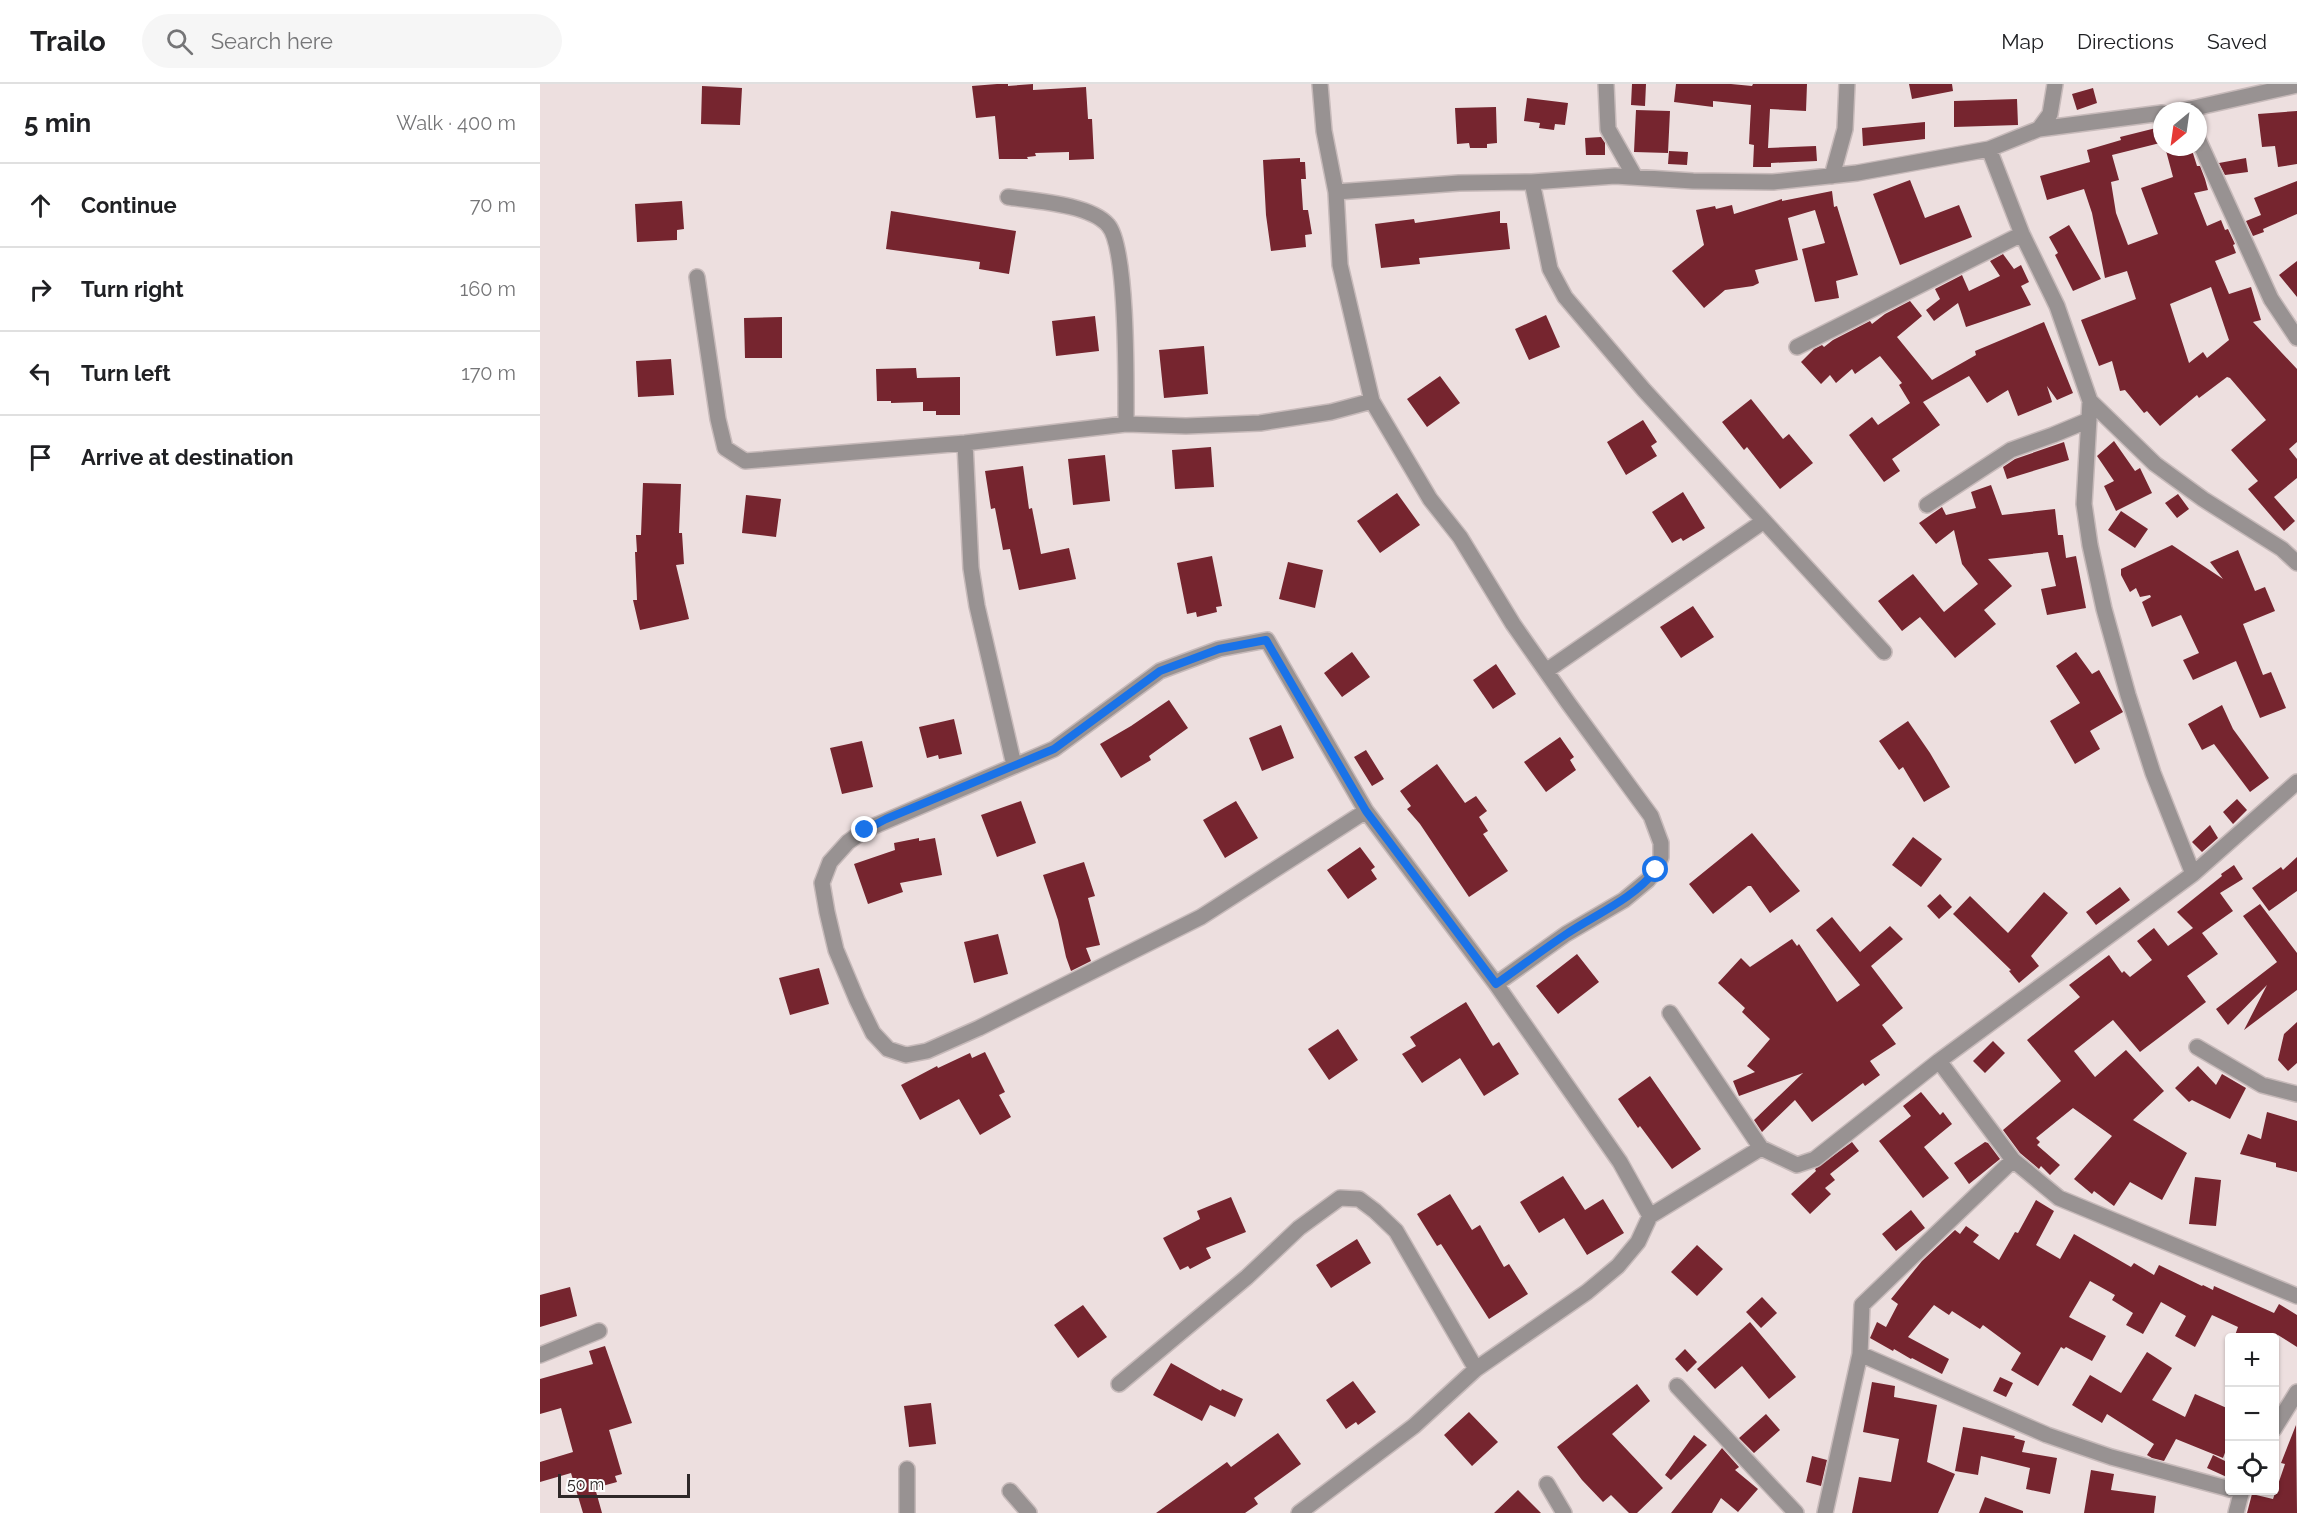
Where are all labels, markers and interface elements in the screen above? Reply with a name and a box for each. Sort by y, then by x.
search box [142,14,562,68]
text: Trailo [30,25,106,58]
icon: search [163,25,196,58]
text: Search here [211,28,333,54]
text: Map [2001,29,2044,54]
text: Directions [2077,29,2174,54]
text: Saved [2207,29,2267,54]
north arrow [2153,102,2207,156]
text: 5 min [24,108,91,138]
text: Walk · 400 m [396,111,516,135]
icon: ahead [24,189,57,222]
text: Continue [81,192,177,218]
text: 70 m [470,193,516,217]
icon: right [24,273,57,306]
text: Turn right [81,276,184,302]
text: 160 m [460,277,516,301]
icon: left [24,357,57,390]
text: Turn left [81,360,171,386]
text: 170 m [461,361,516,385]
icon: arrive [24,441,57,474]
text: Arrive at destination [81,444,294,470]
route end [851,816,877,842]
route start [1642,856,1668,882]
map controls [2225,1333,2279,1495]
button: + [2225,1333,2279,1387]
button: − [2225,1387,2279,1441]
button: locate [2225,1441,2279,1495]
scale bar [558,1471,690,1498]
text: 50 m [567,1475,604,1494]

